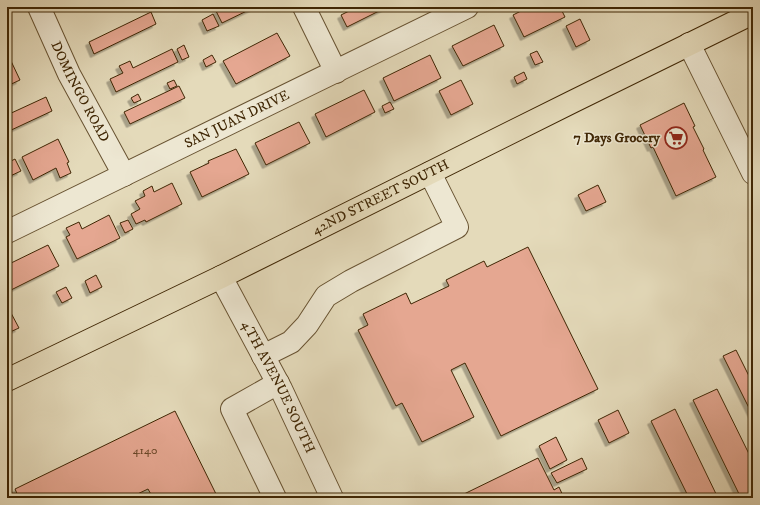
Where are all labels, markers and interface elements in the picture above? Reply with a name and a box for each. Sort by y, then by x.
street label: DOMINGO ROAD [46,38,113,145]
street label: SAN JUAN DRIVE [182,86,292,153]
supermarket icon: 7 Days Grocery [663,125,689,151]
place label: 7 Days Grocery [574,129,660,147]
street label: 42ND STREET SOUTH [309,155,453,239]
street label: 4TH AVENUE SOUTH [237,318,319,457]
house number: 4140 [133,443,157,458]

